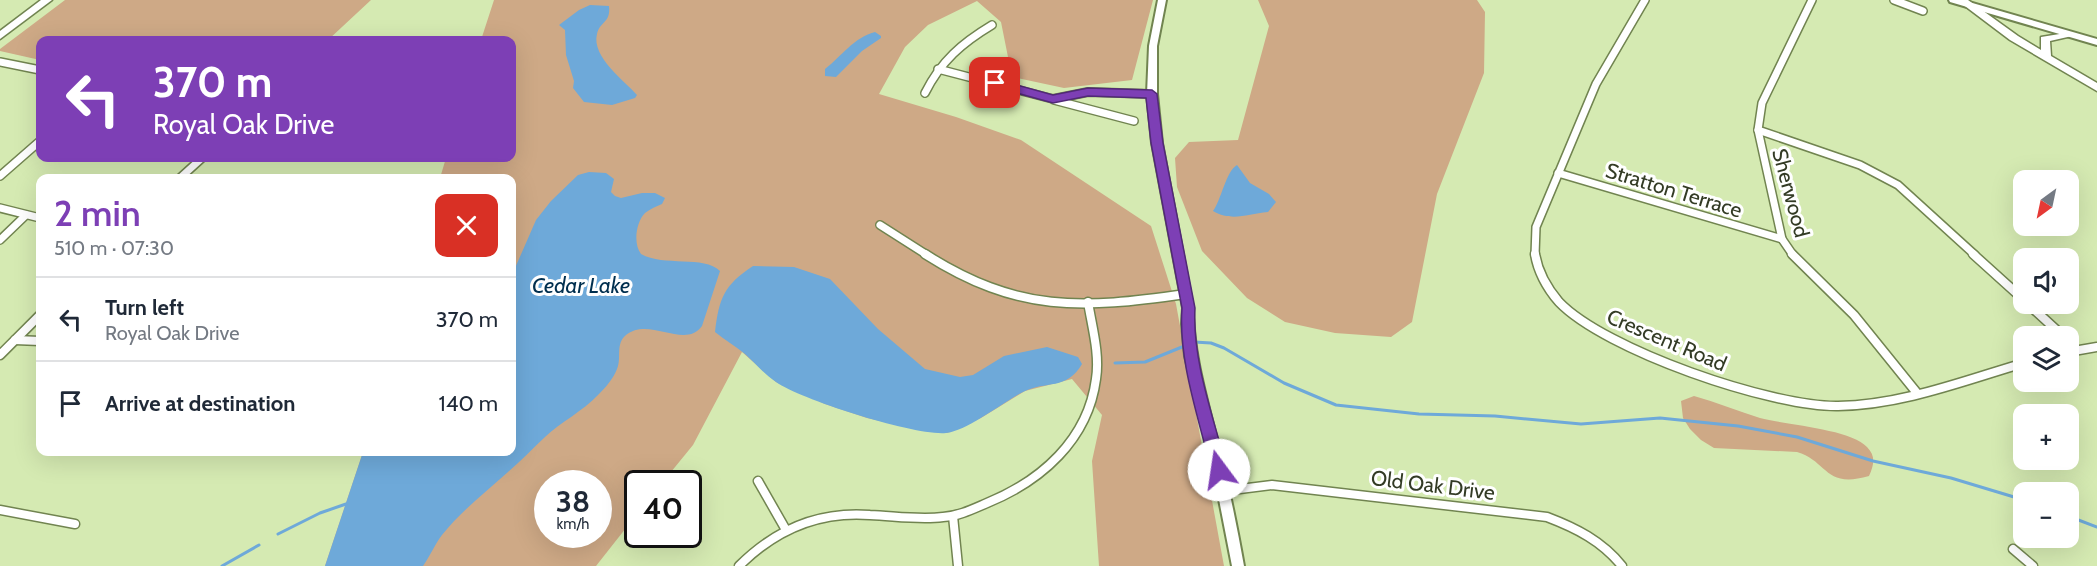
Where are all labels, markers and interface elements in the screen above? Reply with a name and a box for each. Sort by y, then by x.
text: 370 m [153,56,272,108]
pin [969,57,1020,108]
icon: left [54,60,132,138]
icon: arrive [978,66,1011,99]
text: Royal Oak Drive [153,108,334,141]
street label: Sherwood [1767,146,1815,240]
street label: Stratton Terrace [1603,157,1745,223]
north arrow [2013,170,2079,236]
map controls [2013,170,2079,548]
text: 2 min [54,191,141,235]
button: close [435,194,498,257]
text: 510 m · 07:30 [54,236,174,260]
button: sound [2013,248,2079,314]
water label: Cedar Lake [532,272,630,299]
text: Turn left [105,294,184,321]
icon: left [54,303,87,336]
street label: Crescent Road [1603,304,1731,376]
text: 370 m [436,306,498,333]
text: Royal Oak Drive [105,321,239,345]
button: layers [2013,326,2079,392]
icon: arrive [54,387,87,420]
text: Arrive at destination [105,390,295,417]
text: 140 m [439,390,498,417]
button: + [2013,404,2079,470]
position arrow [1187,438,1251,502]
street label: Old Oak Drive [1370,465,1497,505]
speed limit sign: 40 [624,470,702,548]
button: − [2013,482,2079,548]
text: 38 [556,483,590,520]
text: km/h [557,515,589,533]

